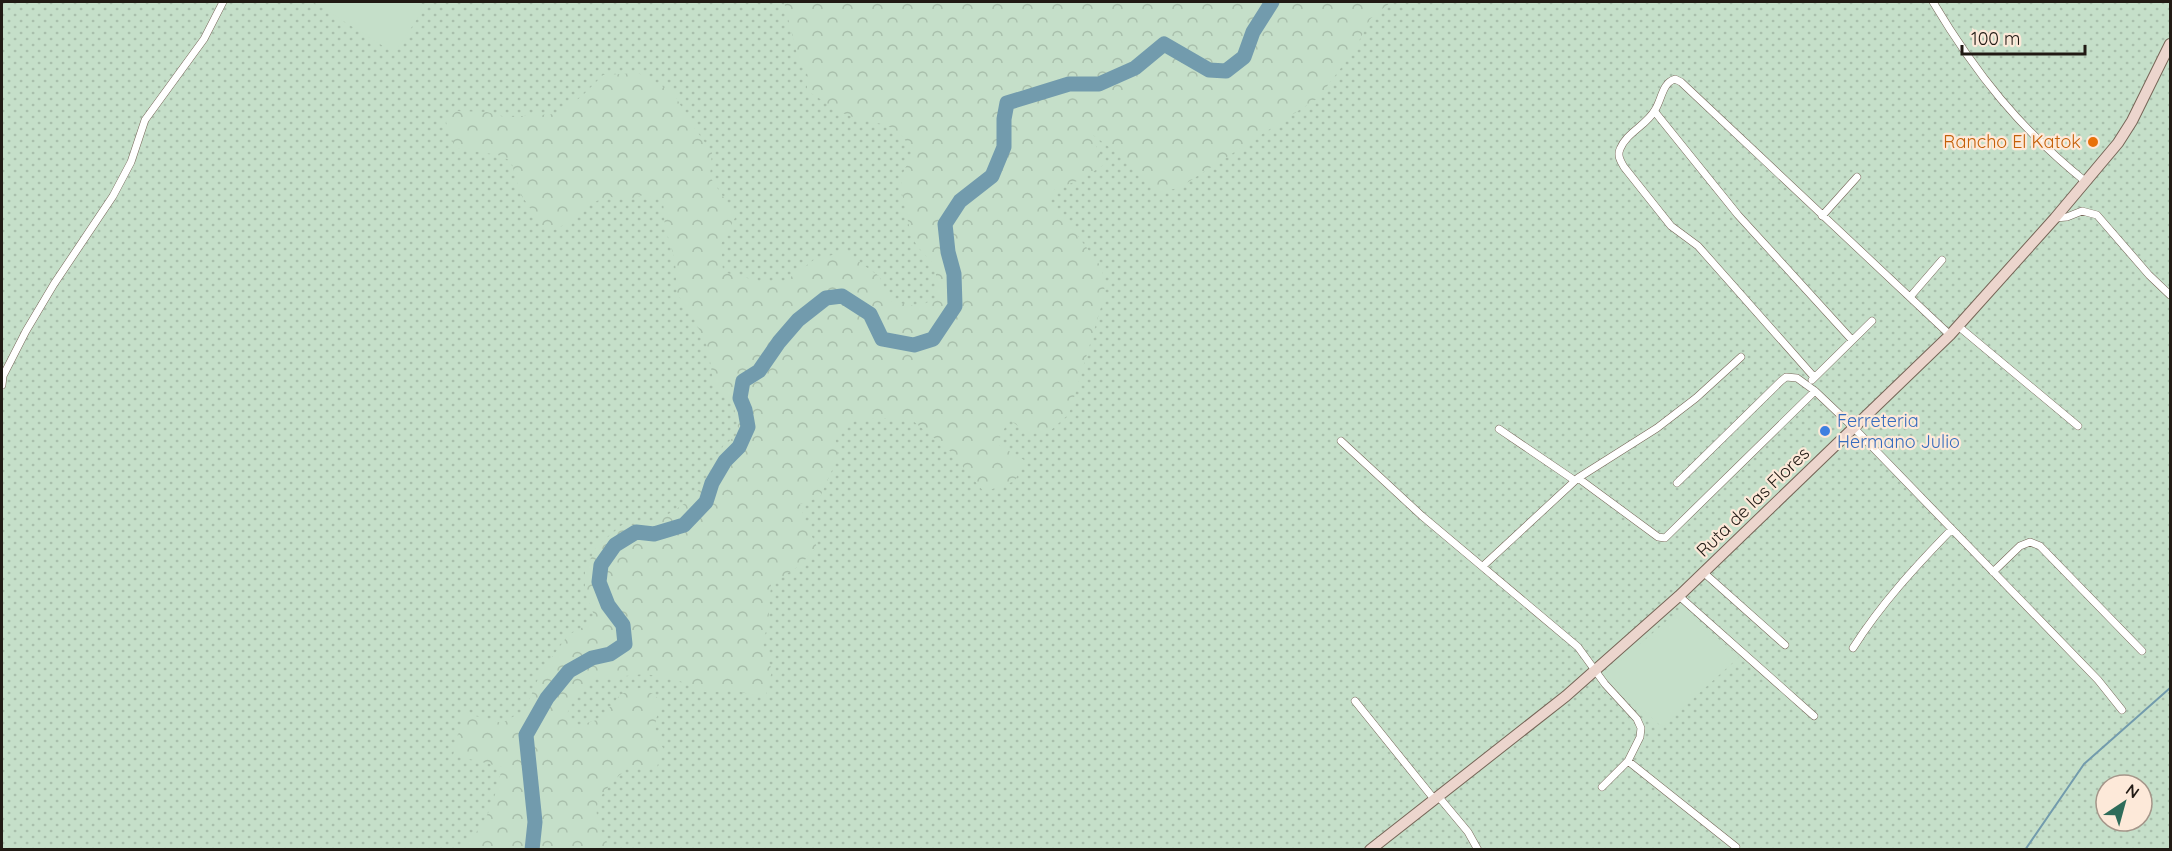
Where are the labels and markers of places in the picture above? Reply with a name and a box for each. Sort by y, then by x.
place label: Rancho El Katok [1943,130,2081,153]
marker: Rancho El Katok [2086,135,2100,149]
place label: Ferreteria Hermano Julio [1837,409,1960,453]
marker: Ferreteria Hermano Julio [1818,424,1832,438]

